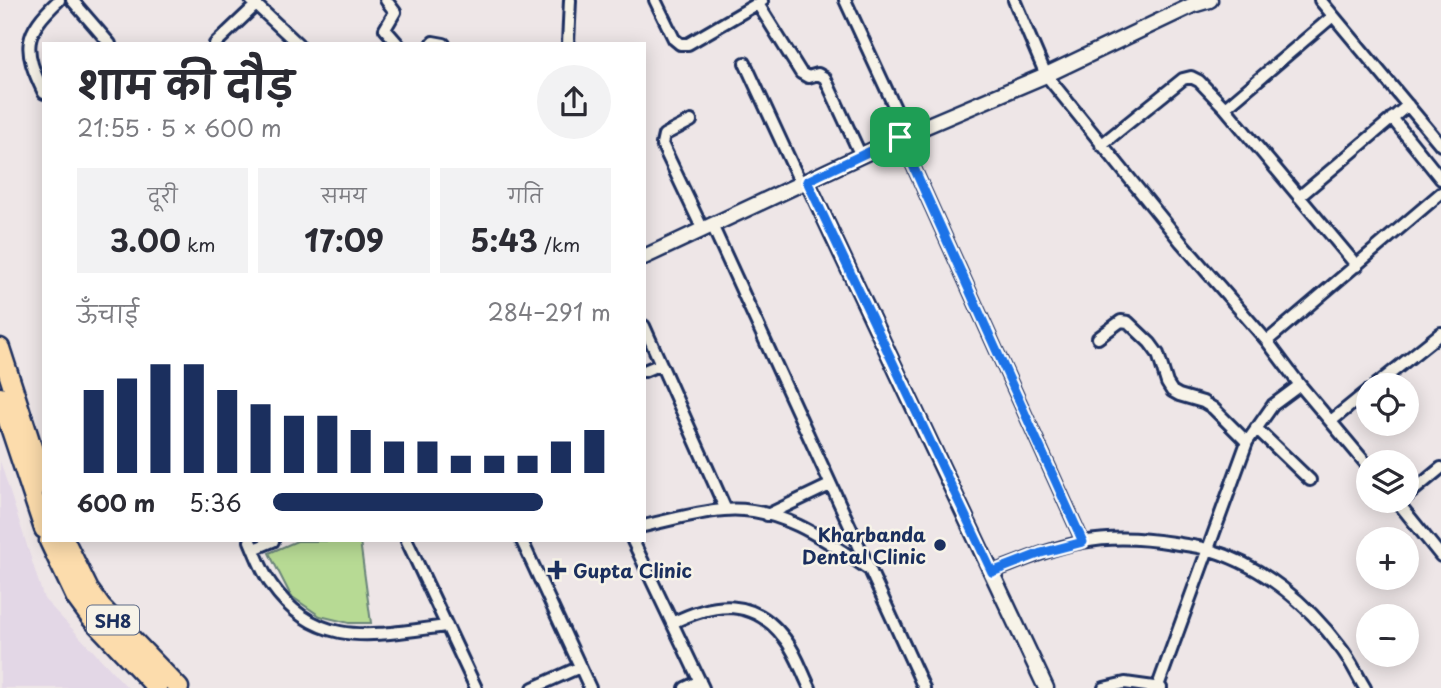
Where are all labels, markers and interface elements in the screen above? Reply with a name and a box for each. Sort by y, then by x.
text: शाम की दौड़ [77,55,294,112]
button: share [537,65,611,139]
pin [870,107,930,167]
text: 21:55 · 5 × 600 m [77,110,282,145]
icon: arrive [881,118,919,156]
text: दूरी [148,181,178,209]
text: समय [321,181,367,209]
text: गति [508,181,543,209]
text: 3.00 [110,217,181,262]
text: 17:09 [304,217,384,262]
text: 5:43 [470,217,538,262]
text: km [181,230,216,258]
text: /km [538,230,580,258]
text: 284–291 m [487,294,611,329]
text: ऊँचाई [77,296,139,331]
map controls [1356,373,1419,667]
button: locate [1356,373,1419,436]
button: layers [1356,450,1419,513]
text: 600 m [77,485,155,520]
text: 5:36 [189,485,242,520]
place label: Kharbanda Dental Clinic [802,520,926,570]
button: + [1356,527,1419,590]
marker: Kharbanda Dental Clinic [932,537,948,553]
place label: Gupta Clinic [573,556,692,584]
marker: Gupta Clinic [547,560,567,580]
button: − [1356,604,1419,667]
road number: SH8 [87,606,139,634]

